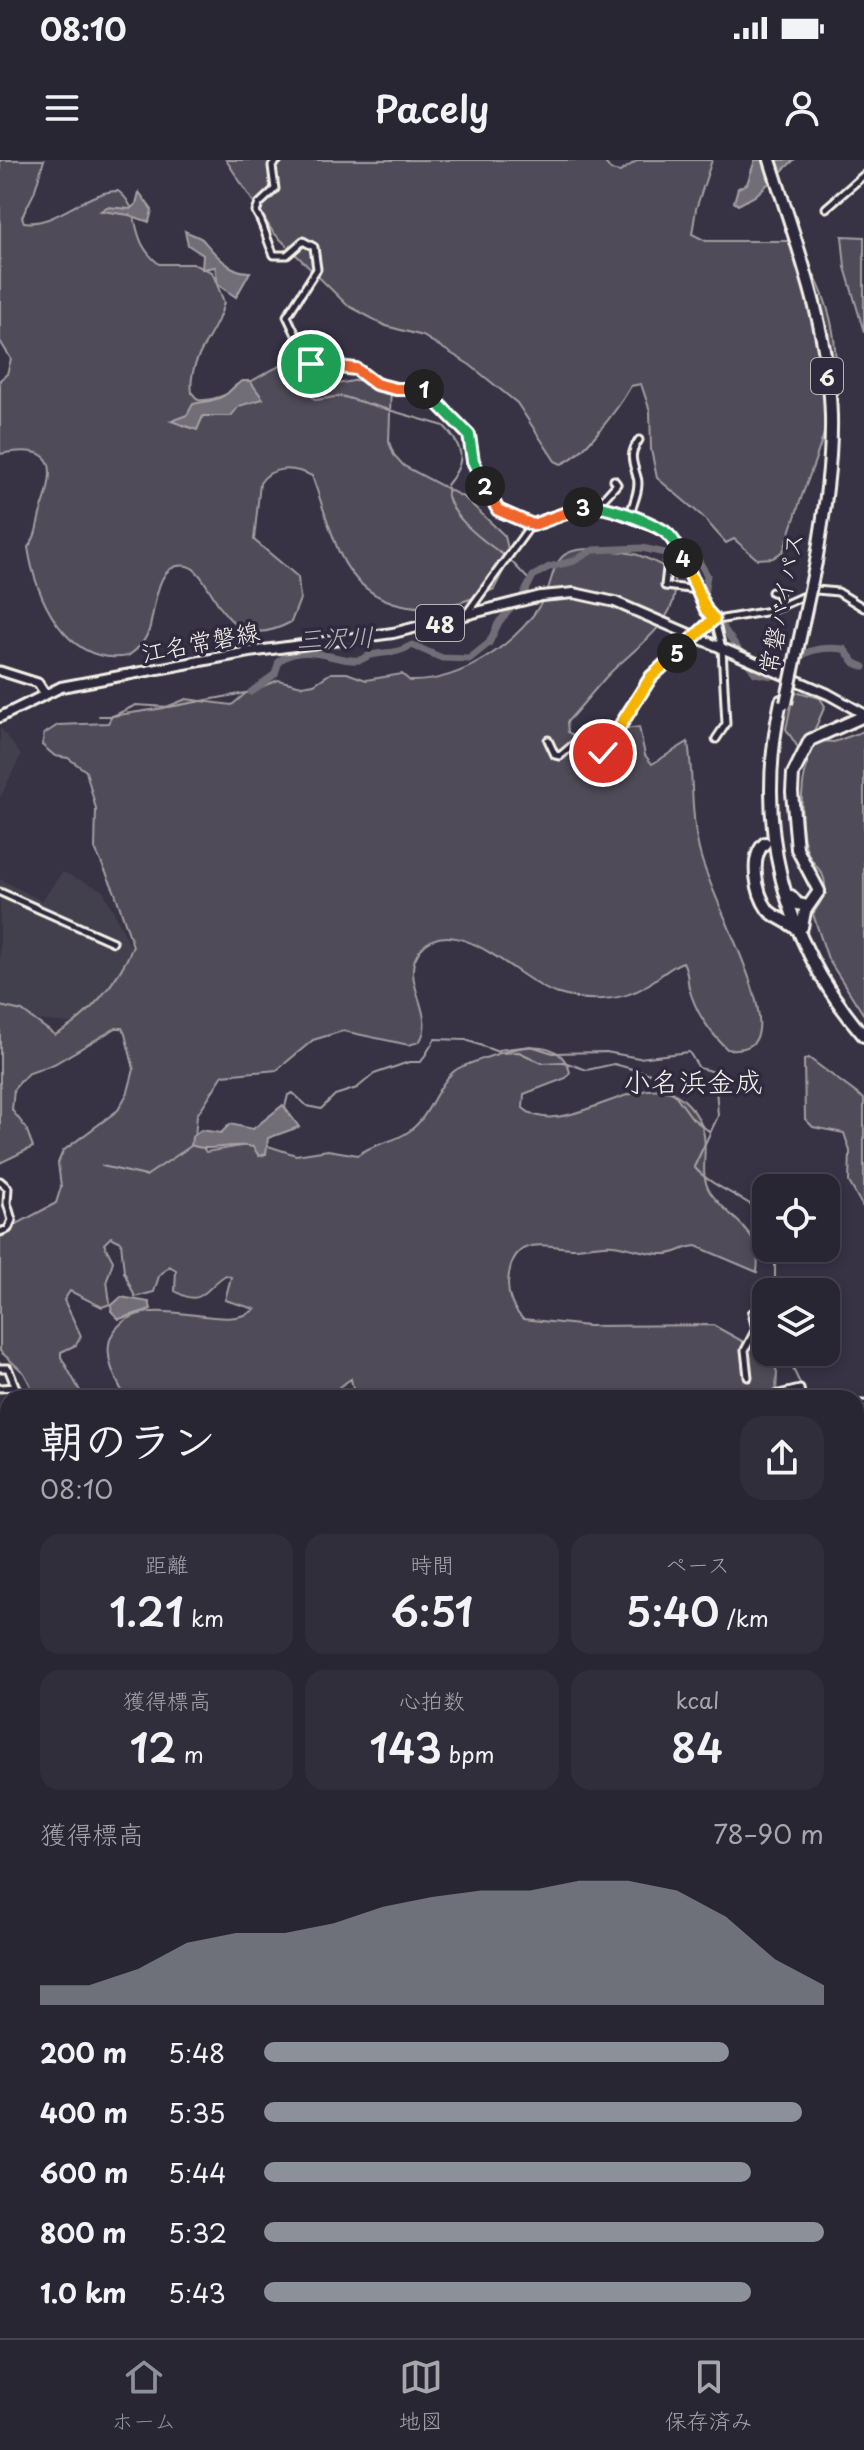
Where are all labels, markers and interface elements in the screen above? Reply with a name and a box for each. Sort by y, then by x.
text: 08:10 [40,6,126,51]
text: Pacely [375,81,489,135]
icon: menu [40,86,84,130]
icon: person [780,86,824,130]
pin [277,330,345,398]
icon: arrive [289,342,333,386]
road number: 6 [811,358,843,394]
pin: 1 [404,369,444,409]
text: 1 [419,372,429,405]
pin: 2 [465,466,505,506]
text: 2 [477,469,493,502]
pin: 3 [563,487,603,527]
text: 3 [576,490,590,523]
street label: 常磐バイパス [749,529,811,677]
pin: 4 [663,538,703,578]
text: 4 [676,541,690,574]
road number: 48 [416,605,464,641]
street label: 江名常磐線 [138,612,262,670]
water label: 三沢川 [295,616,375,658]
pin: 5 [657,633,697,673]
text: 5 [670,636,684,669]
pin [569,719,637,787]
icon: check [581,731,625,775]
district label: 小名浜金成 [623,1059,763,1102]
map controls [752,1174,840,1366]
button: locate [752,1174,840,1262]
button: layers [752,1278,840,1366]
text: 朝のラン [40,1406,216,1472]
button: share [740,1416,824,1500]
text: 08:10 [40,1469,113,1508]
text: 距離 [145,1547,189,1580]
text: 時間 [410,1547,454,1580]
text: ペース [665,1547,730,1580]
text: 1.21 [109,1580,184,1641]
text: 6:51 [391,1580,473,1641]
text: 5:40 [626,1580,720,1641]
text: km [184,1601,224,1634]
text: /km [720,1601,769,1634]
text: 獲得標高 [123,1683,211,1716]
text: 心拍数 [399,1683,465,1716]
text: kcal [675,1683,719,1716]
text: 12 [130,1716,177,1777]
text: 143 [369,1716,442,1777]
text: 84 [671,1716,723,1777]
text: m [177,1737,204,1770]
text: bpm [442,1737,495,1770]
text: 獲得標高 [40,1814,144,1853]
text: 78–90 m [713,1814,824,1853]
text: 200 m [40,2033,127,2072]
text: 5:48 [168,2033,225,2072]
text: 400 m [40,2093,128,2132]
text: 5:35 [168,2093,225,2132]
text: 600 m [40,2153,128,2192]
text: 5:44 [168,2153,227,2192]
text: 800 m [40,2213,127,2252]
text: 5:32 [168,2213,227,2252]
text: 1.0 km [40,2273,127,2312]
text: 5:43 [168,2273,226,2312]
tab: ホーム [111,2355,176,2436]
tab: 地図 [399,2355,443,2436]
tab: 保存済み [665,2355,753,2436]

